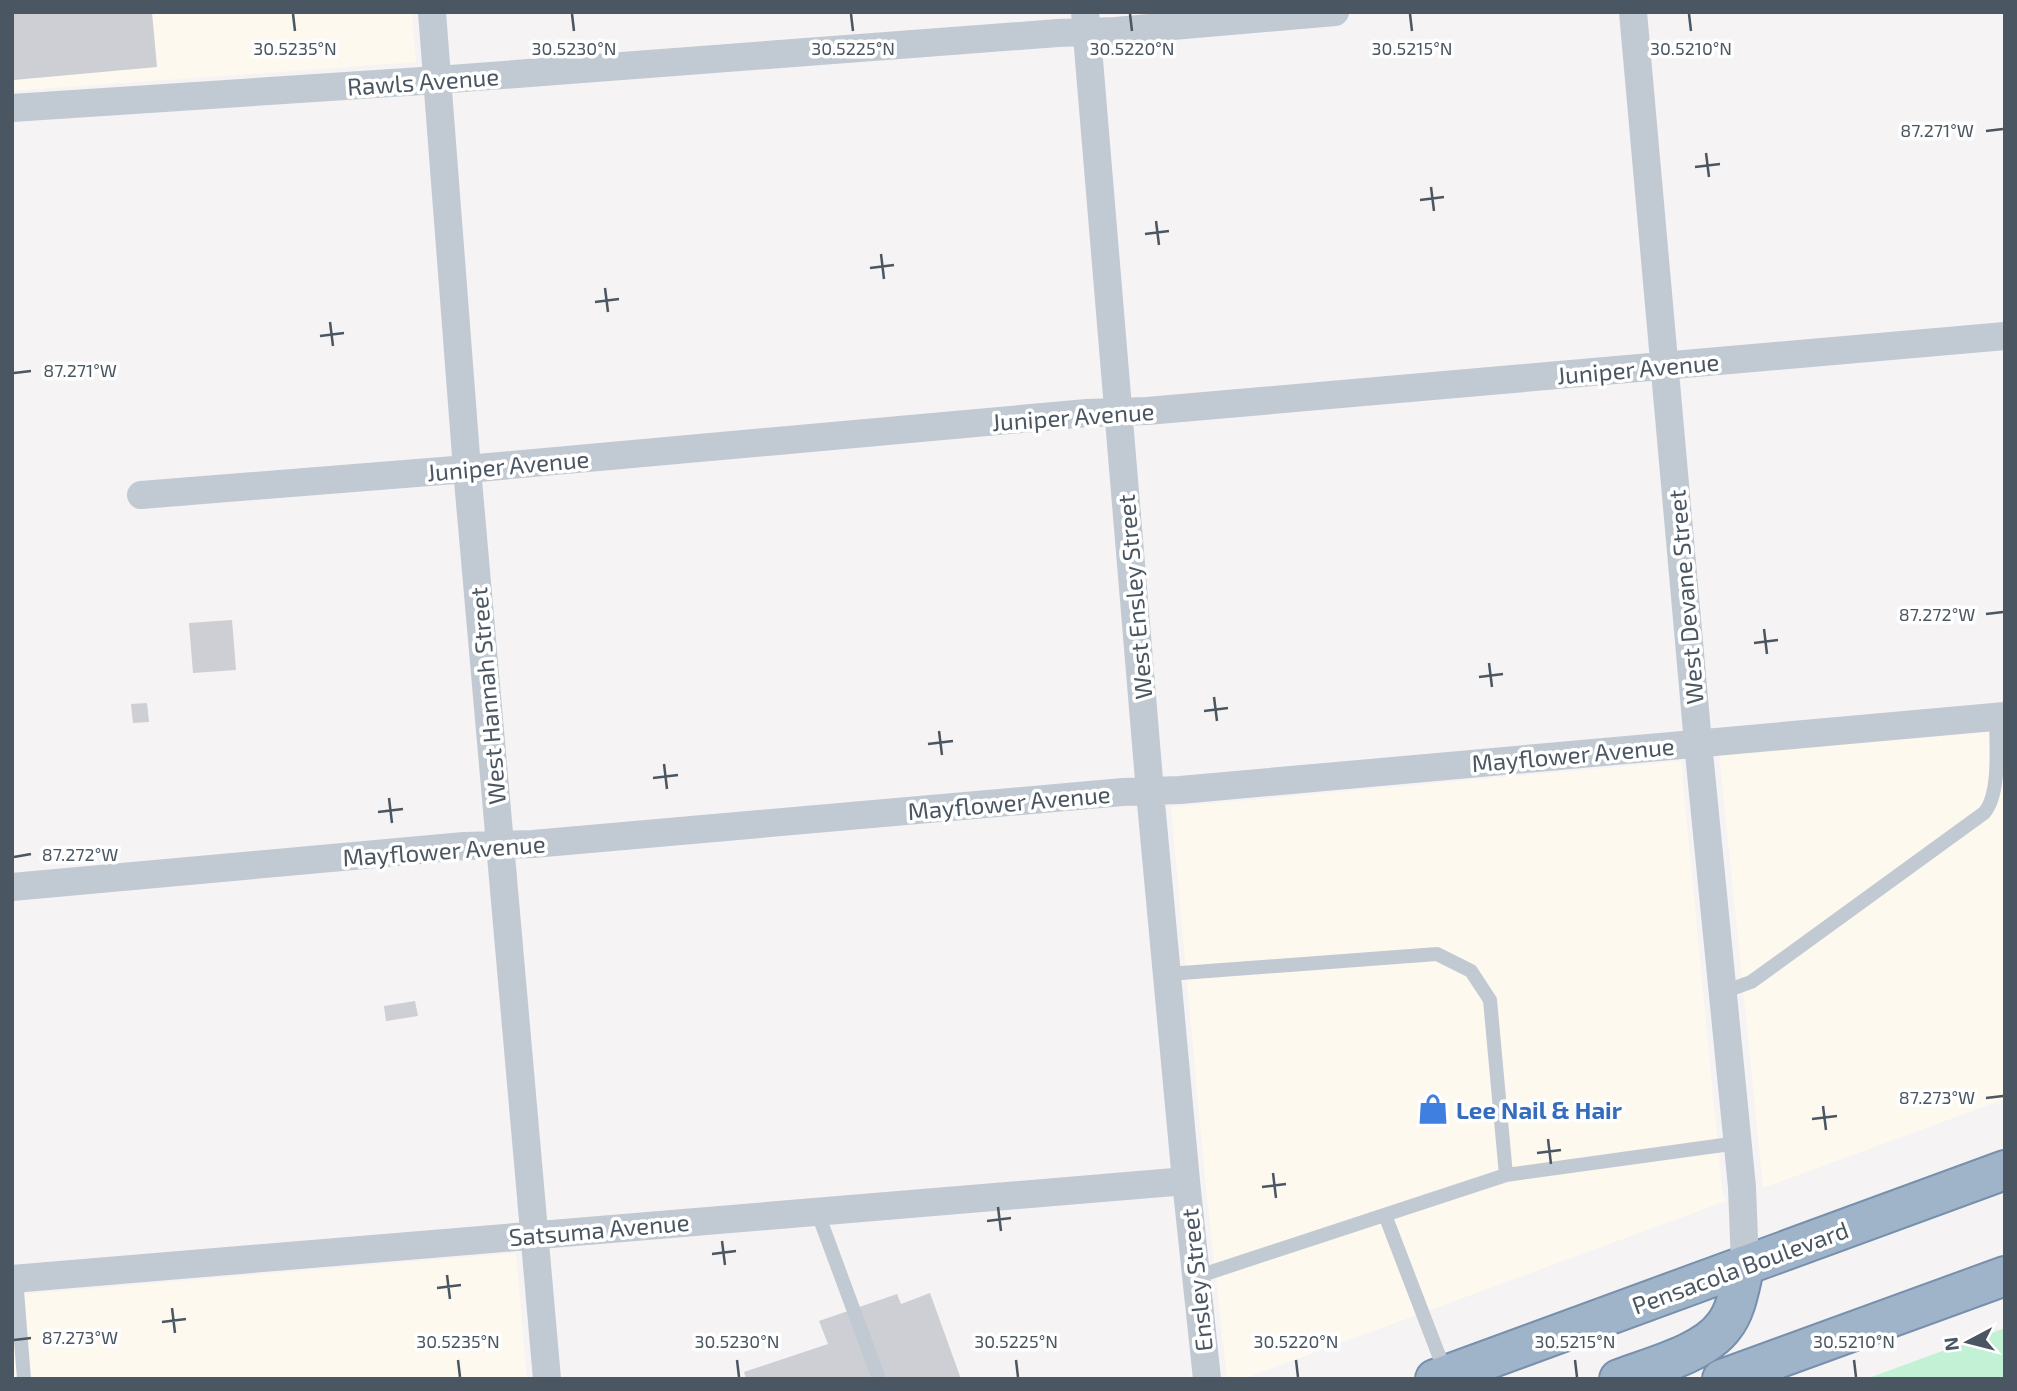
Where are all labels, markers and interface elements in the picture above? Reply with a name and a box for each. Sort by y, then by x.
text: 30.5235°N [253,37,337,59]
text: 30.5230°N [532,37,616,59]
text: 30.5225°N [811,37,895,59]
text: 30.5220°N [1090,37,1174,59]
text: 30.5215°N [1372,37,1452,59]
text: 30.5210°N [1650,37,1732,59]
street label: Rawls Avenue [346,61,500,101]
text: 87.271°W [1900,119,1974,141]
street label: Juniper Avenue [1556,346,1720,390]
text: 87.271°W [43,359,117,381]
street label: Juniper Avenue [991,396,1155,436]
street label: Juniper Avenue [426,443,590,487]
street label: West Devane Street [1661,488,1709,706]
street label: West Ensley Street [1111,493,1157,701]
street label: West Hannah Street [463,586,511,806]
text: 87.272°W [1899,603,1975,625]
street label: Mayflower Avenue [1470,731,1676,777]
street label: Mayflower Avenue [906,779,1112,825]
street label: Mayflower Avenue [342,828,546,872]
text: 87.272°W [42,843,118,865]
text: 87.273°W [1899,1086,1975,1108]
shop icon: Lee Nail & Hair [1416,1092,1450,1126]
place label: Lee Nail & Hair [1456,1095,1623,1124]
street label: Satsuma Avenue [508,1207,690,1251]
street label: Ensley Street [1174,1207,1218,1353]
street label: Pensacola Boulevard [1628,1214,1852,1320]
north arrow [1933,1307,2003,1377]
text: 87.273°W [42,1326,118,1348]
text: 30.5235°N [416,1330,500,1352]
text: 30.5230°N [695,1330,779,1352]
text: 30.5225°N [974,1330,1058,1352]
text: 30.5220°N [1254,1330,1338,1352]
text: 30.5215°N [1535,1330,1615,1352]
text: 30.5210°N [1813,1330,1895,1352]
text: N [1938,1336,1963,1352]

